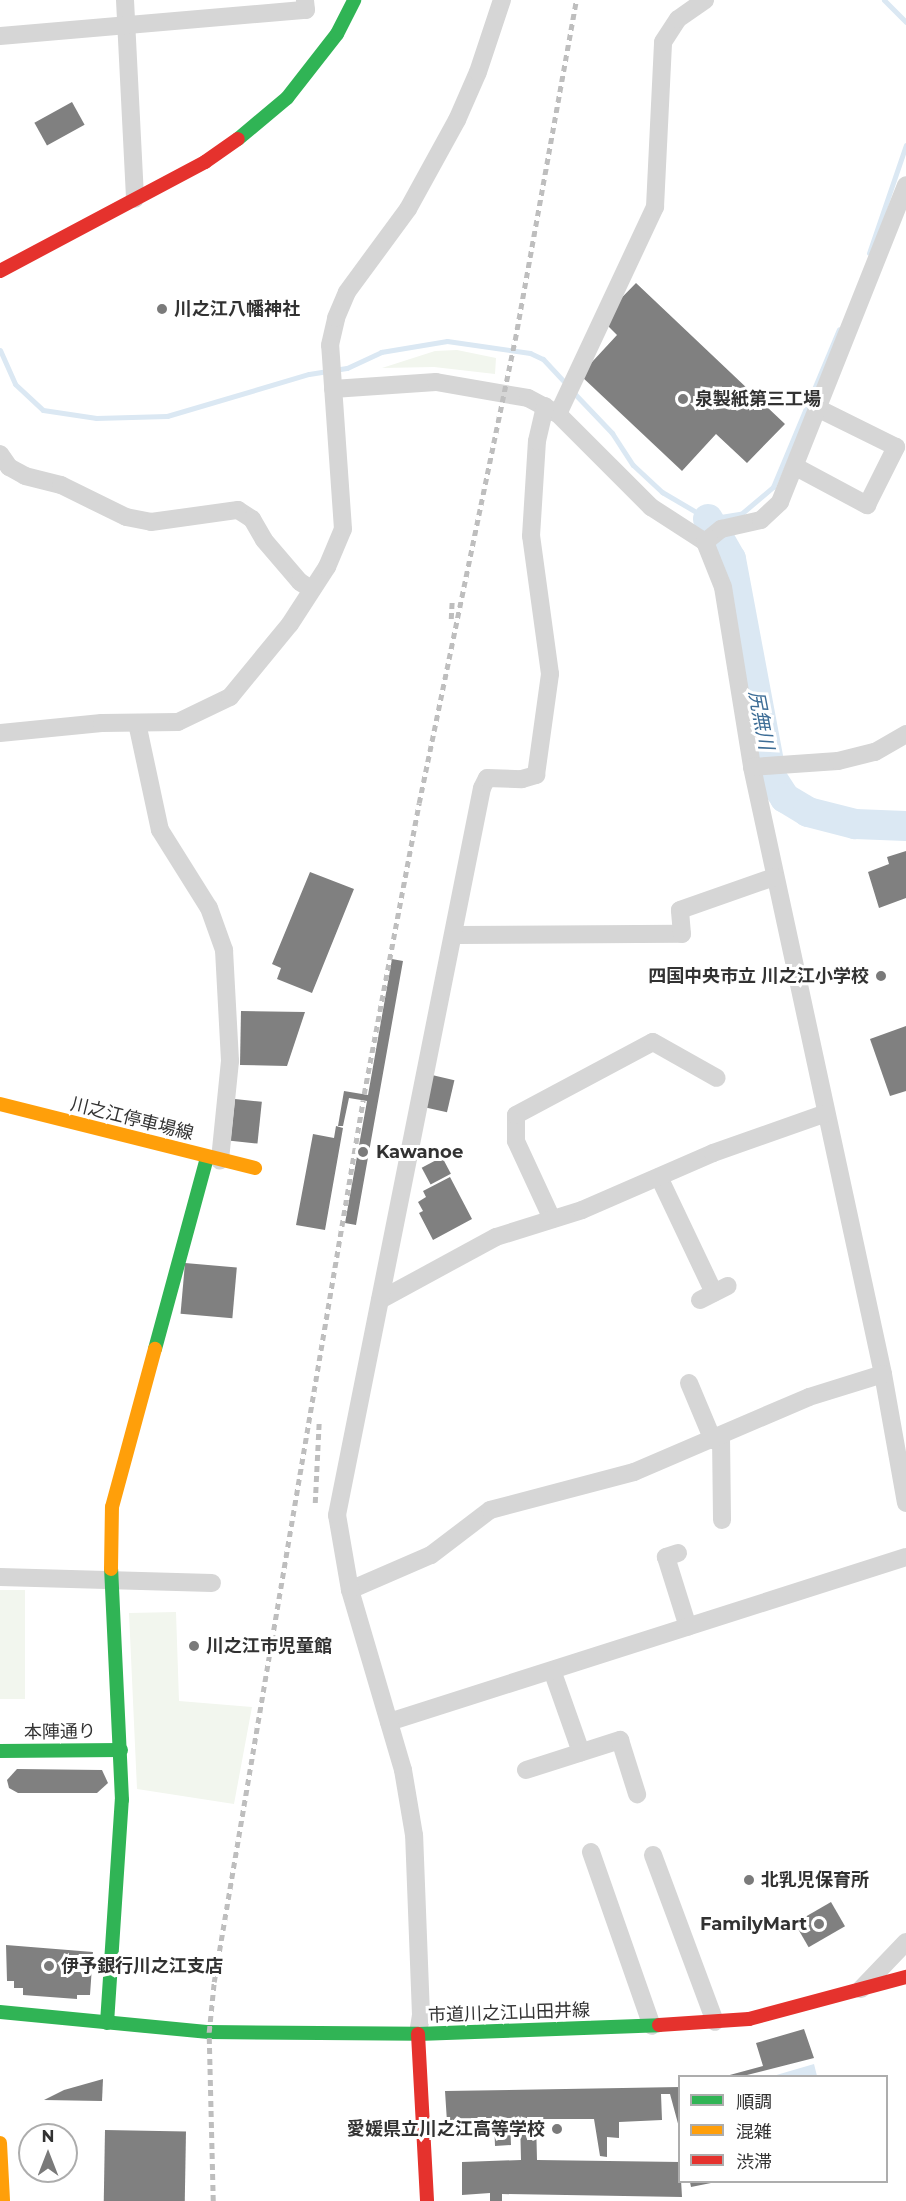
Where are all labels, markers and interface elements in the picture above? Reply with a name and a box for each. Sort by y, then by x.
place label: 川之江八幡神社 [174,298,300,320]
marker: 川之江八幡神社 [155,302,169,316]
place label: 泉製紙第三工場 [695,388,821,410]
marker: 泉製紙第三工場 [676,392,690,406]
water label: 尻無川 [743,688,779,752]
place label: 四国中央市立 川之江小学校 [648,965,869,987]
marker: 四国中央市立 川之江小学校 [874,969,888,983]
street label: 川之江停車場線 [68,1093,196,1145]
place label: Kawanoe [376,1141,463,1163]
marker: Kawanoe [354,1143,372,1161]
place label: 川之江市児童館 [206,1635,332,1657]
marker: 川之江市児童館 [187,1639,201,1653]
street label: 本陣通り [24,1721,96,1743]
place label: 北乳児保育所 [761,1869,869,1891]
marker: 北乳児保育所 [742,1873,756,1887]
place label: FamilyMart [700,1913,807,1935]
marker: FamilyMart [812,1917,826,1931]
place label: 伊予銀行川之江支店 [61,1955,223,1977]
marker: 伊予銀行川之江支店 [42,1959,56,1973]
street label: 市道川之江山田井線 [428,1999,590,2027]
legend [678,2075,888,2183]
text: 順調 [736,2091,772,2113]
place label: 愛媛県立川之江高等学校 [347,2118,545,2140]
text: 混雑 [736,2121,772,2143]
marker: 愛媛県立川之江高等学校 [550,2122,564,2136]
north arrow [18,2123,78,2183]
text: N [42,2127,54,2146]
text: 渋滞 [736,2151,772,2173]

